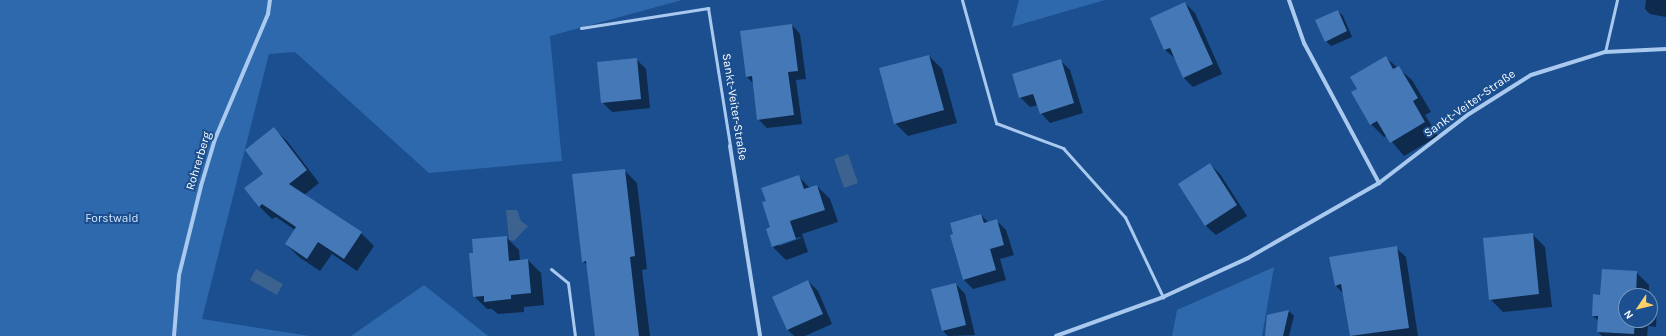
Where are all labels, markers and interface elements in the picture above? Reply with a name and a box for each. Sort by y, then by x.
street label: Sankt-Veiter-Straße [718,53,750,161]
street label: Sankt-Veiter-Straße [1422,67,1518,141]
street label: Rohrerberg [183,130,215,192]
park label: Forstwald [85,212,139,226]
north arrow [1618,288,1658,328]
text: N [1621,308,1636,322]

